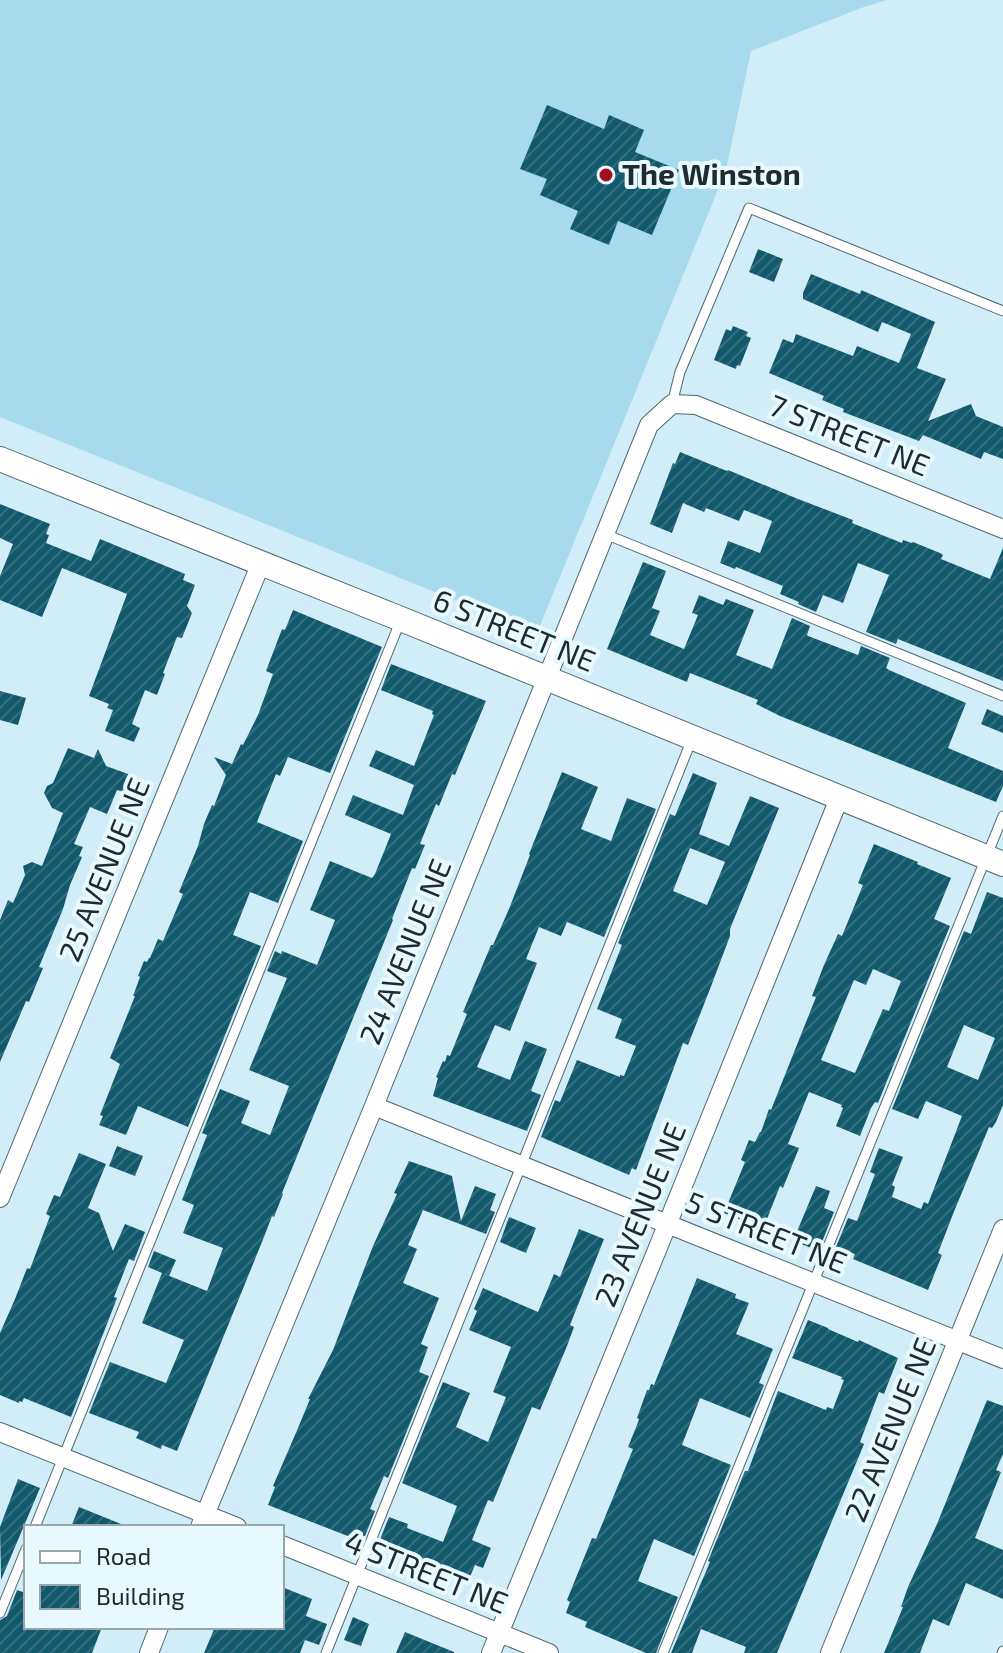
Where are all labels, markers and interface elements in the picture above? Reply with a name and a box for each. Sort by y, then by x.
place label: The Winston [622,155,801,191]
marker: The Winston [597,166,615,184]
street label: 7 STREET NE [764,386,935,483]
street label: 6 STREET NE [428,580,601,678]
street label: 25 AVENUE NE [50,772,156,966]
street label: 24 AVENUE NE [351,853,458,1049]
street label: 23 AVENUE NE [586,1117,692,1311]
street label: 5 STREET NE [681,1183,853,1280]
street label: 22 AVENUE NE [836,1332,942,1526]
street label: 4 STREET NE [340,1522,514,1620]
legend [24,1525,284,1629]
text: Road [96,1541,151,1570]
text: Building [96,1581,185,1610]

